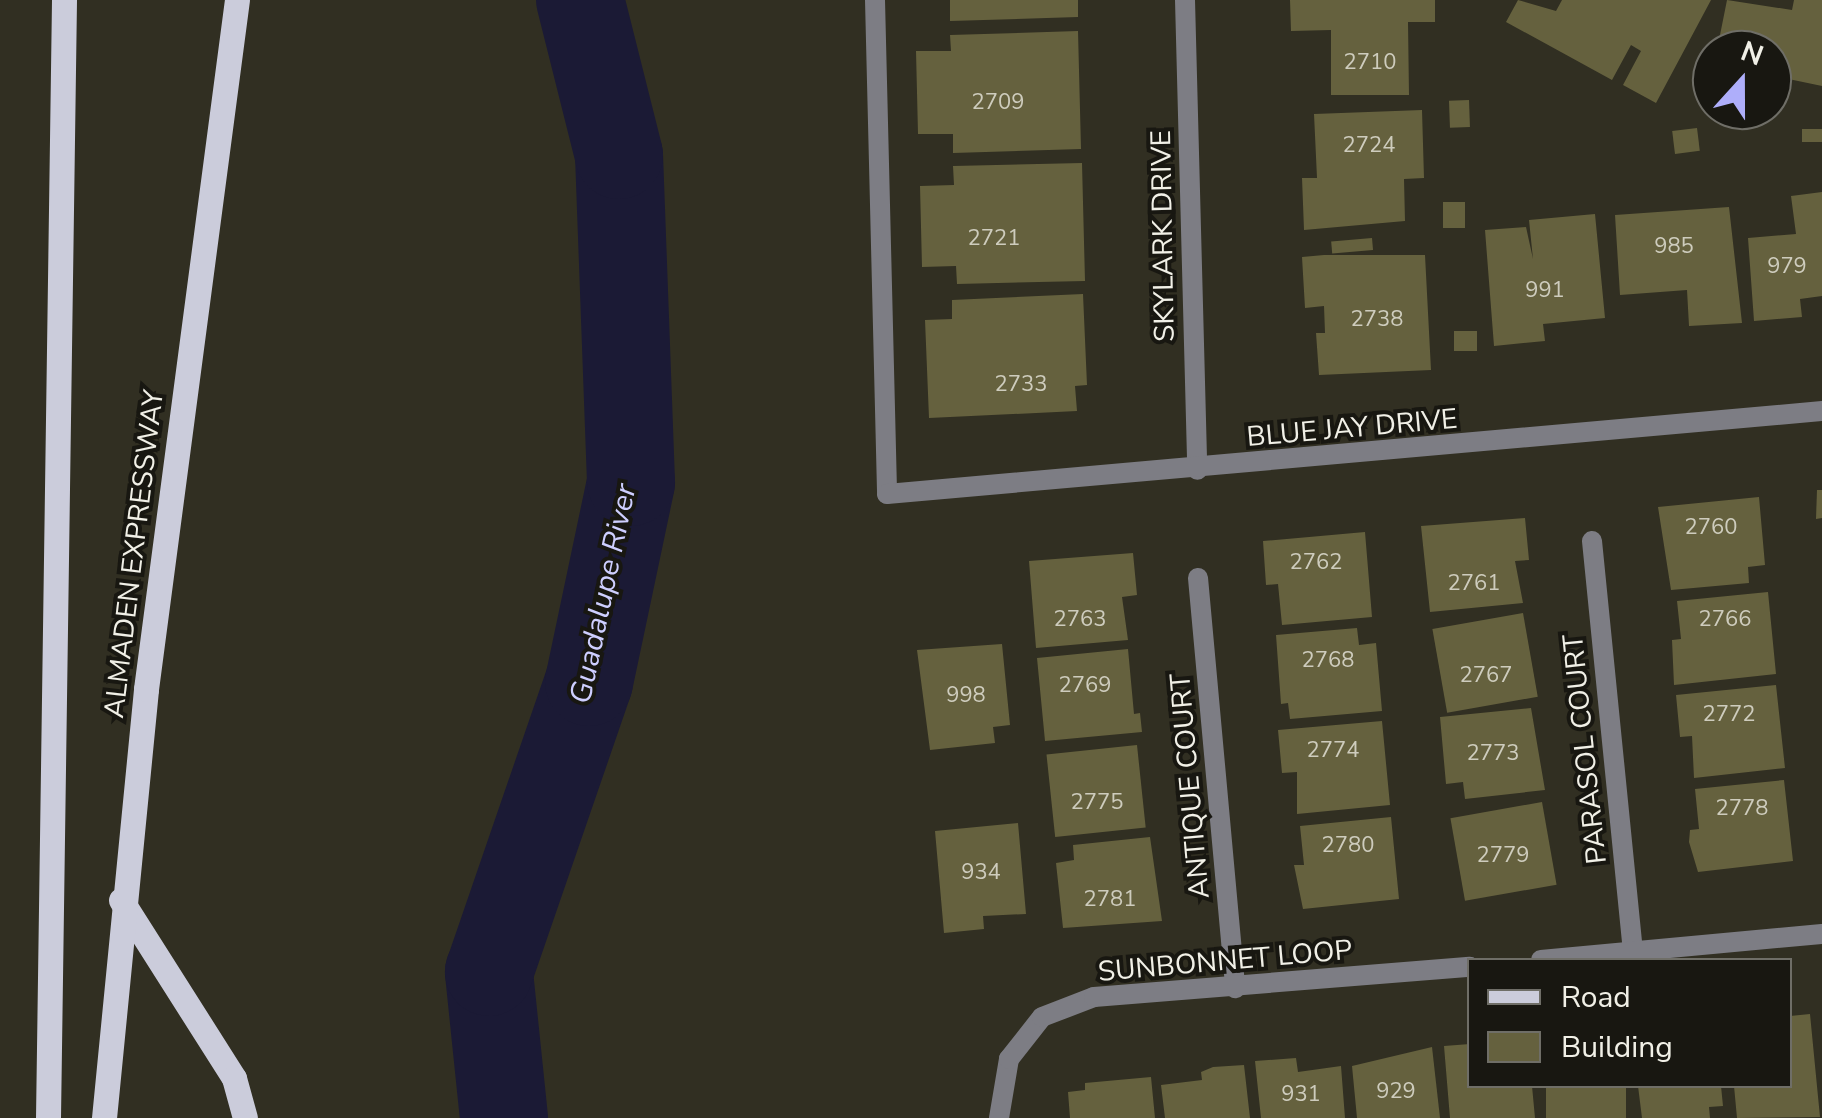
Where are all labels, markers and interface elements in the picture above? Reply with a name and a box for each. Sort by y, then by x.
north arrow [1692,30,1792,130]
text: N [1735,32,1769,75]
house number: 2710 [1344,50,1396,76]
house number: 2709 [972,90,1024,116]
street label: SKYLARK DRIVE [1144,130,1182,342]
house number: 2724 [1343,133,1395,159]
house number: 2721 [968,226,1020,252]
house number: 985 [1654,234,1694,260]
house number: 979 [1767,254,1807,280]
house number: 991 [1525,278,1565,304]
house number: 2738 [1351,307,1403,333]
house number: 2733 [995,372,1047,398]
street label: ALMADEN EXPRESSWAY [97,388,171,720]
street label: BLUE JAY DRIVE [1245,402,1459,454]
water label: Guadalupe River [563,481,645,707]
house number: 2760 [1685,515,1737,541]
house number: 2762 [1290,550,1342,576]
house number: 2761 [1448,571,1500,597]
house number: 2763 [1054,607,1106,633]
house number: 2766 [1699,607,1751,633]
street label: PARASOL COURT [1556,632,1614,866]
house number: 2768 [1302,648,1354,674]
house number: 2767 [1460,663,1512,689]
street label: ANTIQUE COURT [1163,672,1217,900]
house number: 2769 [1059,673,1111,699]
house number: 998 [946,683,986,709]
house number: 2772 [1703,702,1755,728]
house number: 2774 [1307,738,1359,764]
house number: 2773 [1467,741,1519,767]
house number: 2775 [1071,790,1123,816]
house number: 2778 [1716,796,1768,822]
house number: 2780 [1322,833,1374,859]
house number: 2779 [1477,843,1529,869]
house number: 934 [961,860,1001,886]
house number: 2781 [1084,887,1136,913]
street label: SUNBONNET LOOP [1097,933,1353,989]
legend [1467,958,1792,1088]
text: Road [1561,977,1631,1018]
text: Building [1561,1027,1673,1068]
house number: 929 [1376,1079,1416,1105]
house number: 931 [1281,1082,1321,1108]

